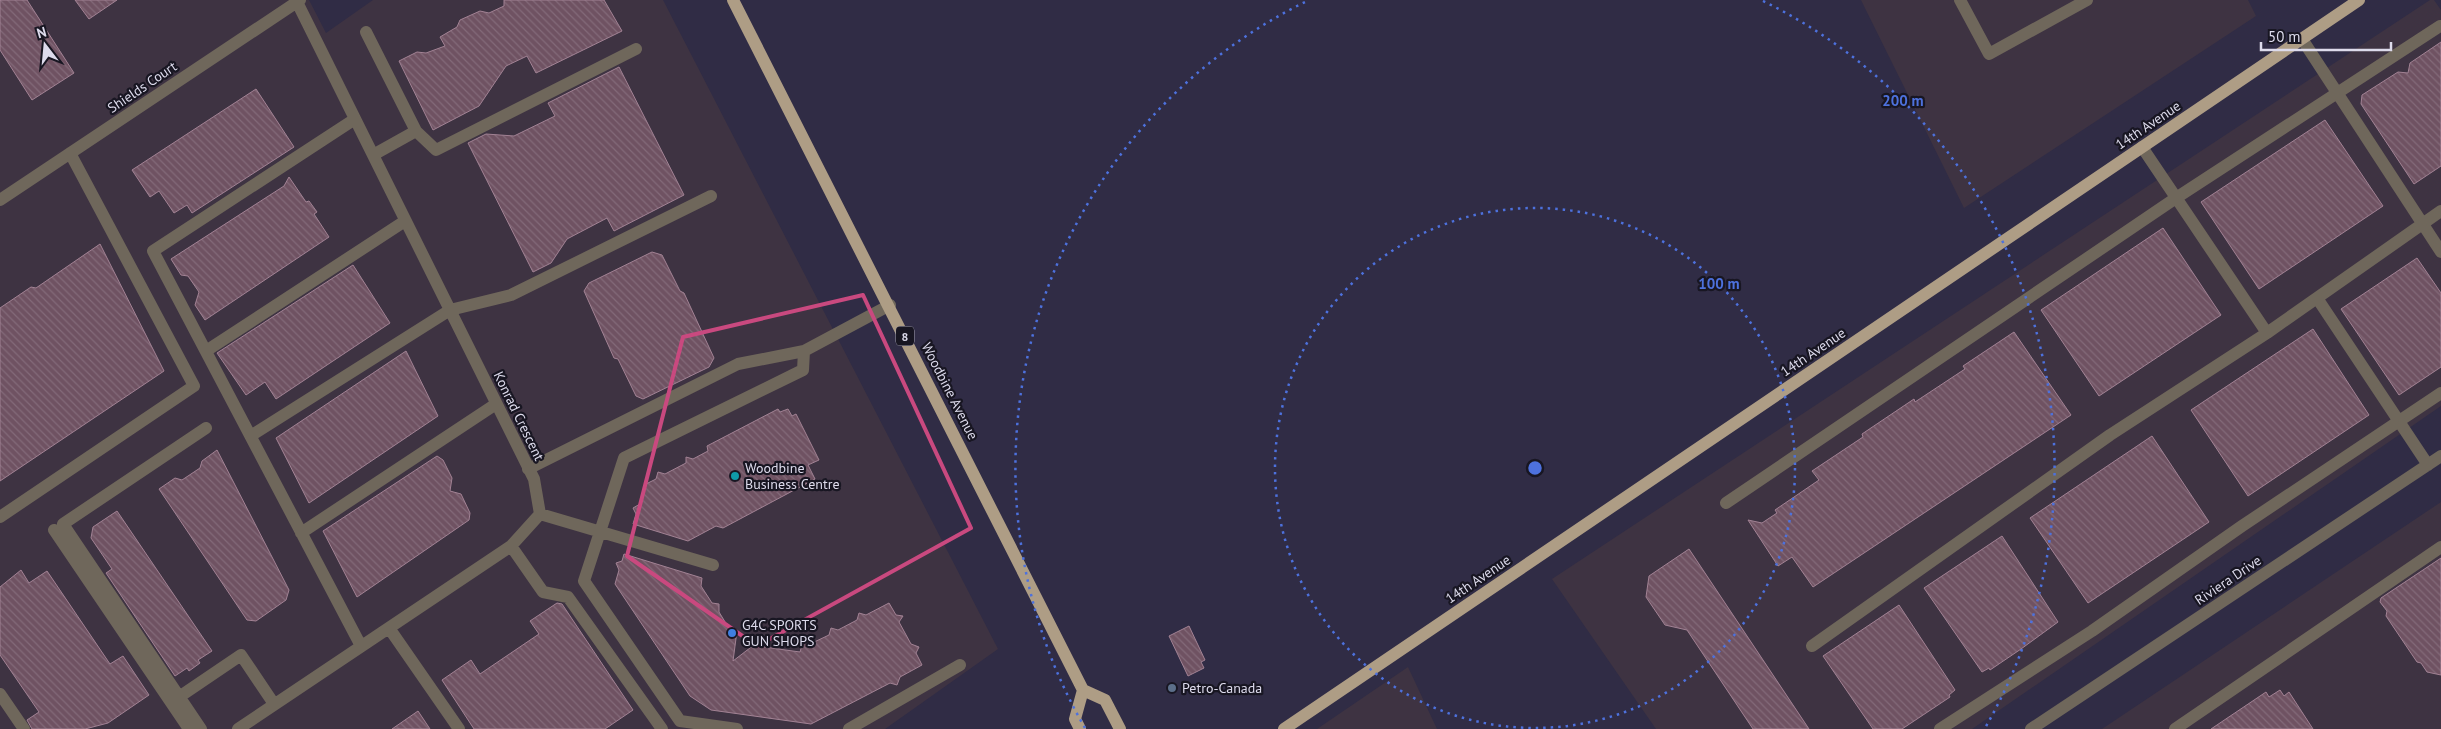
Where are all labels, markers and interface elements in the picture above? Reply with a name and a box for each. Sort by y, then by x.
north arrow [20,20,70,70]
scale bar [2261,20,2391,52]
text: N [35,23,48,42]
text: 50 m [2268,27,2301,46]
street label: Shields Court [104,57,180,117]
text: 200 m [1882,91,1924,110]
street label: 14th Avenue [2112,97,2184,153]
text: 100 m [1698,274,1740,293]
street label: 14th Avenue [1777,324,1849,380]
road number: 8 [896,326,914,346]
street label: Woodbine Avenue [918,339,982,443]
street label: Konrad Crescent [490,368,548,464]
place label: Woodbine Business Centre [745,459,840,493]
centre of rings [1526,459,1544,477]
marker: Woodbine Business Centre [729,470,741,482]
street label: 14th Avenue [1442,551,1514,607]
street label: Riviera Drive [2191,551,2265,609]
place label: G4C SPORTS GUN SHOPS [742,616,817,650]
marker: G4C SPORTS GUN SHOPS [726,627,738,639]
place label: Petro-Canada [1182,679,1262,697]
marker: Petro-Canada [1166,682,1178,694]

